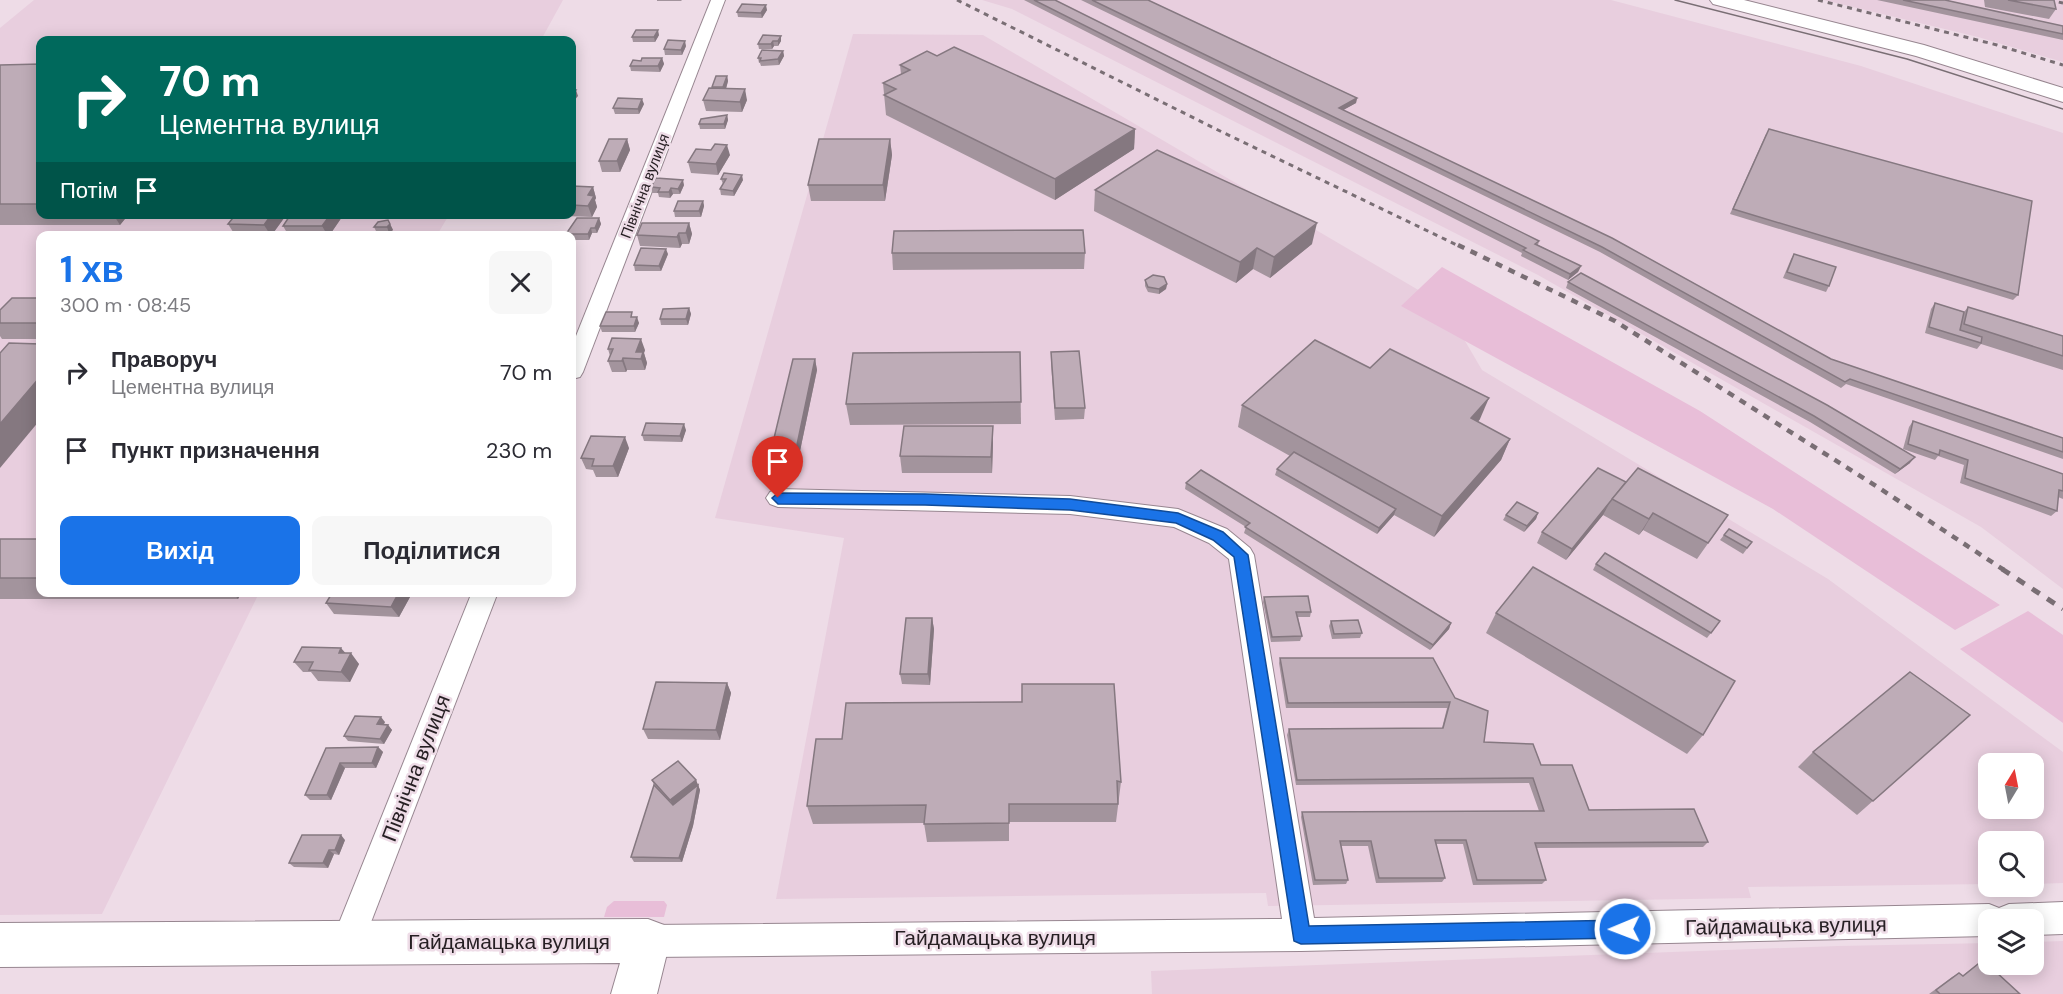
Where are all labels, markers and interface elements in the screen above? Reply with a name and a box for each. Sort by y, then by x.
text: 70 m [159,54,260,109]
icon: right [60,60,138,138]
text: Цементна вулиця [159,107,380,142]
street label: Північна вулиця [616,131,674,241]
icon: arrive [130,174,163,207]
text: Потім [60,176,118,205]
text: 1 хв [60,246,124,293]
button: close [489,251,552,314]
text: 300 m · 08:45 [60,292,191,318]
text: Праворуч [111,345,217,374]
icon: right [60,356,93,389]
text: 70 m [500,358,552,387]
text: Цементна вулиця [111,374,274,400]
icon: arrive [60,434,93,467]
text: Пункт призначення [111,436,320,465]
text: 230 m [486,436,552,465]
pin [752,436,803,498]
icon: arrive [761,445,794,478]
button: Вихід [60,516,300,585]
button: Поділитися [312,516,552,585]
street label: Північна вулиця [375,691,457,845]
north arrow [1978,753,2044,819]
map controls [1978,753,2044,975]
button: search [1978,831,2044,897]
position arrow [1593,897,1657,961]
button: layers [1978,909,2044,975]
street label: Гайдамацька вулиця [1685,910,1887,942]
street label: Гайдамацька вулиця [894,924,1096,952]
street label: Гайдамацька вулиця [408,928,610,956]

